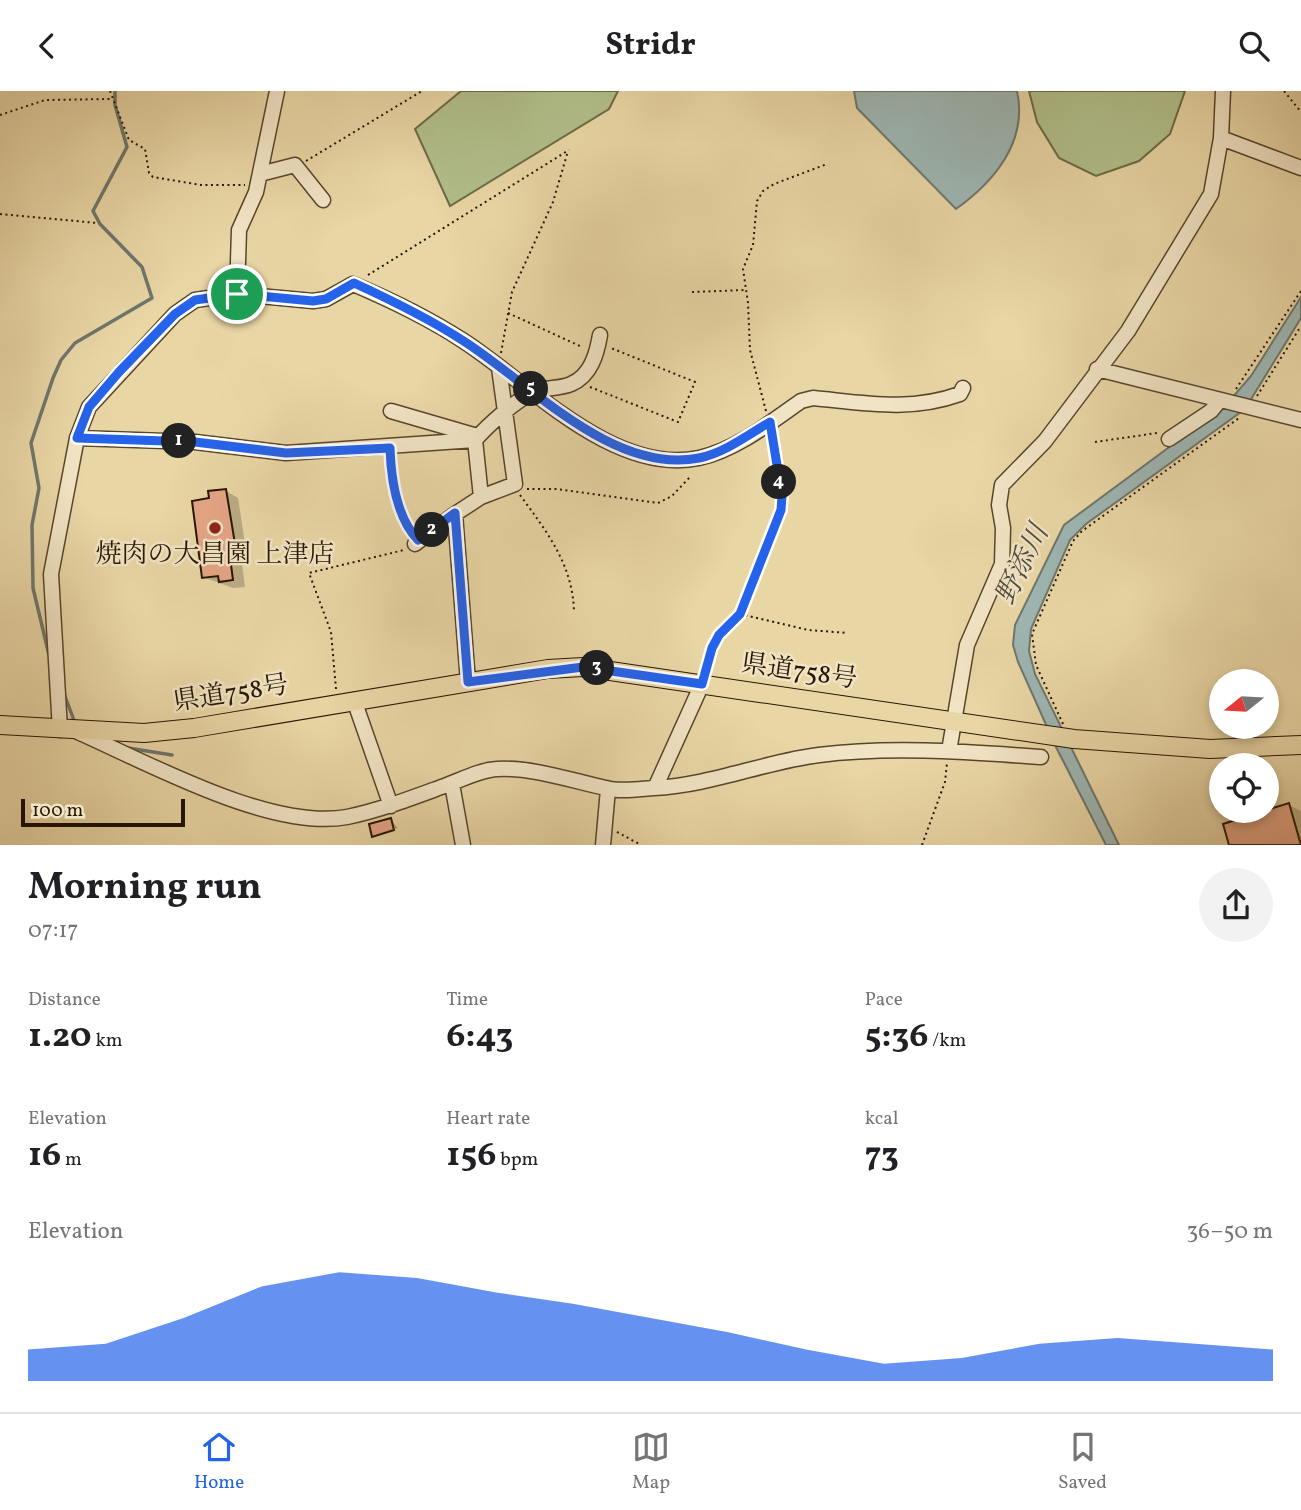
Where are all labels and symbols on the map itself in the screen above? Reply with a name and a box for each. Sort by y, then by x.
pin [207,264,267,324]
pin: 5 [514,371,548,407]
pin: 1 [162,423,196,459]
pin: 4 [762,465,796,499]
pin: 2 [414,513,450,548]
water label: 野添川 [987,516,1060,611]
marker: 焼肉の大昌園 上津店 [207,520,223,536]
place label: 焼肉の大昌園 上津店 [95,537,335,573]
street label: 県道758号 [739,646,859,698]
pin: 3 [580,651,614,685]
street label: 県道758号 [171,667,291,721]
north arrow [1209,669,1279,739]
scale bar [21,796,186,828]

